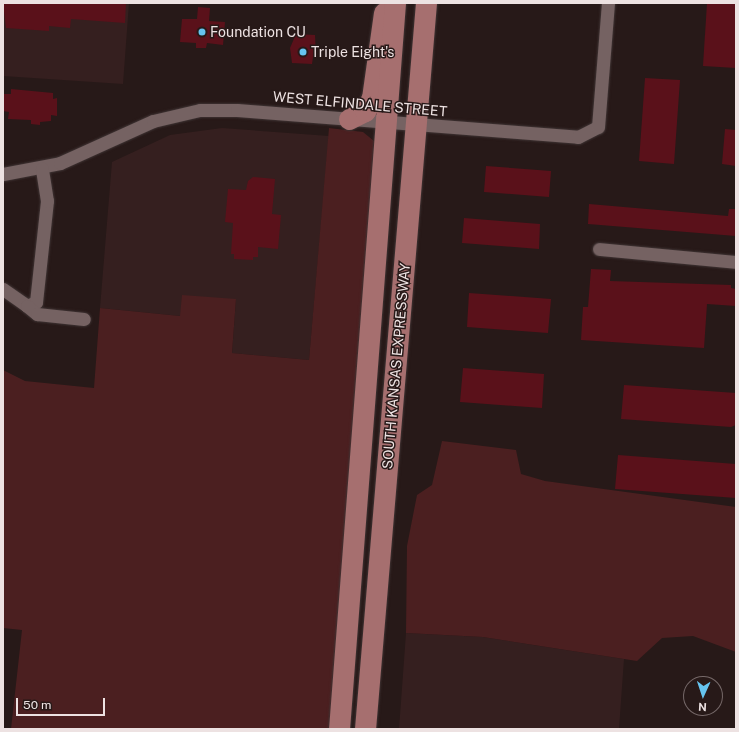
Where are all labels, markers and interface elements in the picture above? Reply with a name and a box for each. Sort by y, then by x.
place label: Foundation CU [210,24,306,40]
marker: Foundation CU [197,27,207,37]
place label: Triple Eight's [311,44,395,60]
marker: Triple Eight's [298,47,308,57]
street label: WEST ELFINDALE STREET [272,88,448,120]
street label: SOUTH KANSAS EXPRESSWAY [379,262,413,470]
north arrow [683,676,723,716]
scale bar [18,690,107,716]
text: 50 m [23,698,51,712]
text: N [698,701,707,713]

